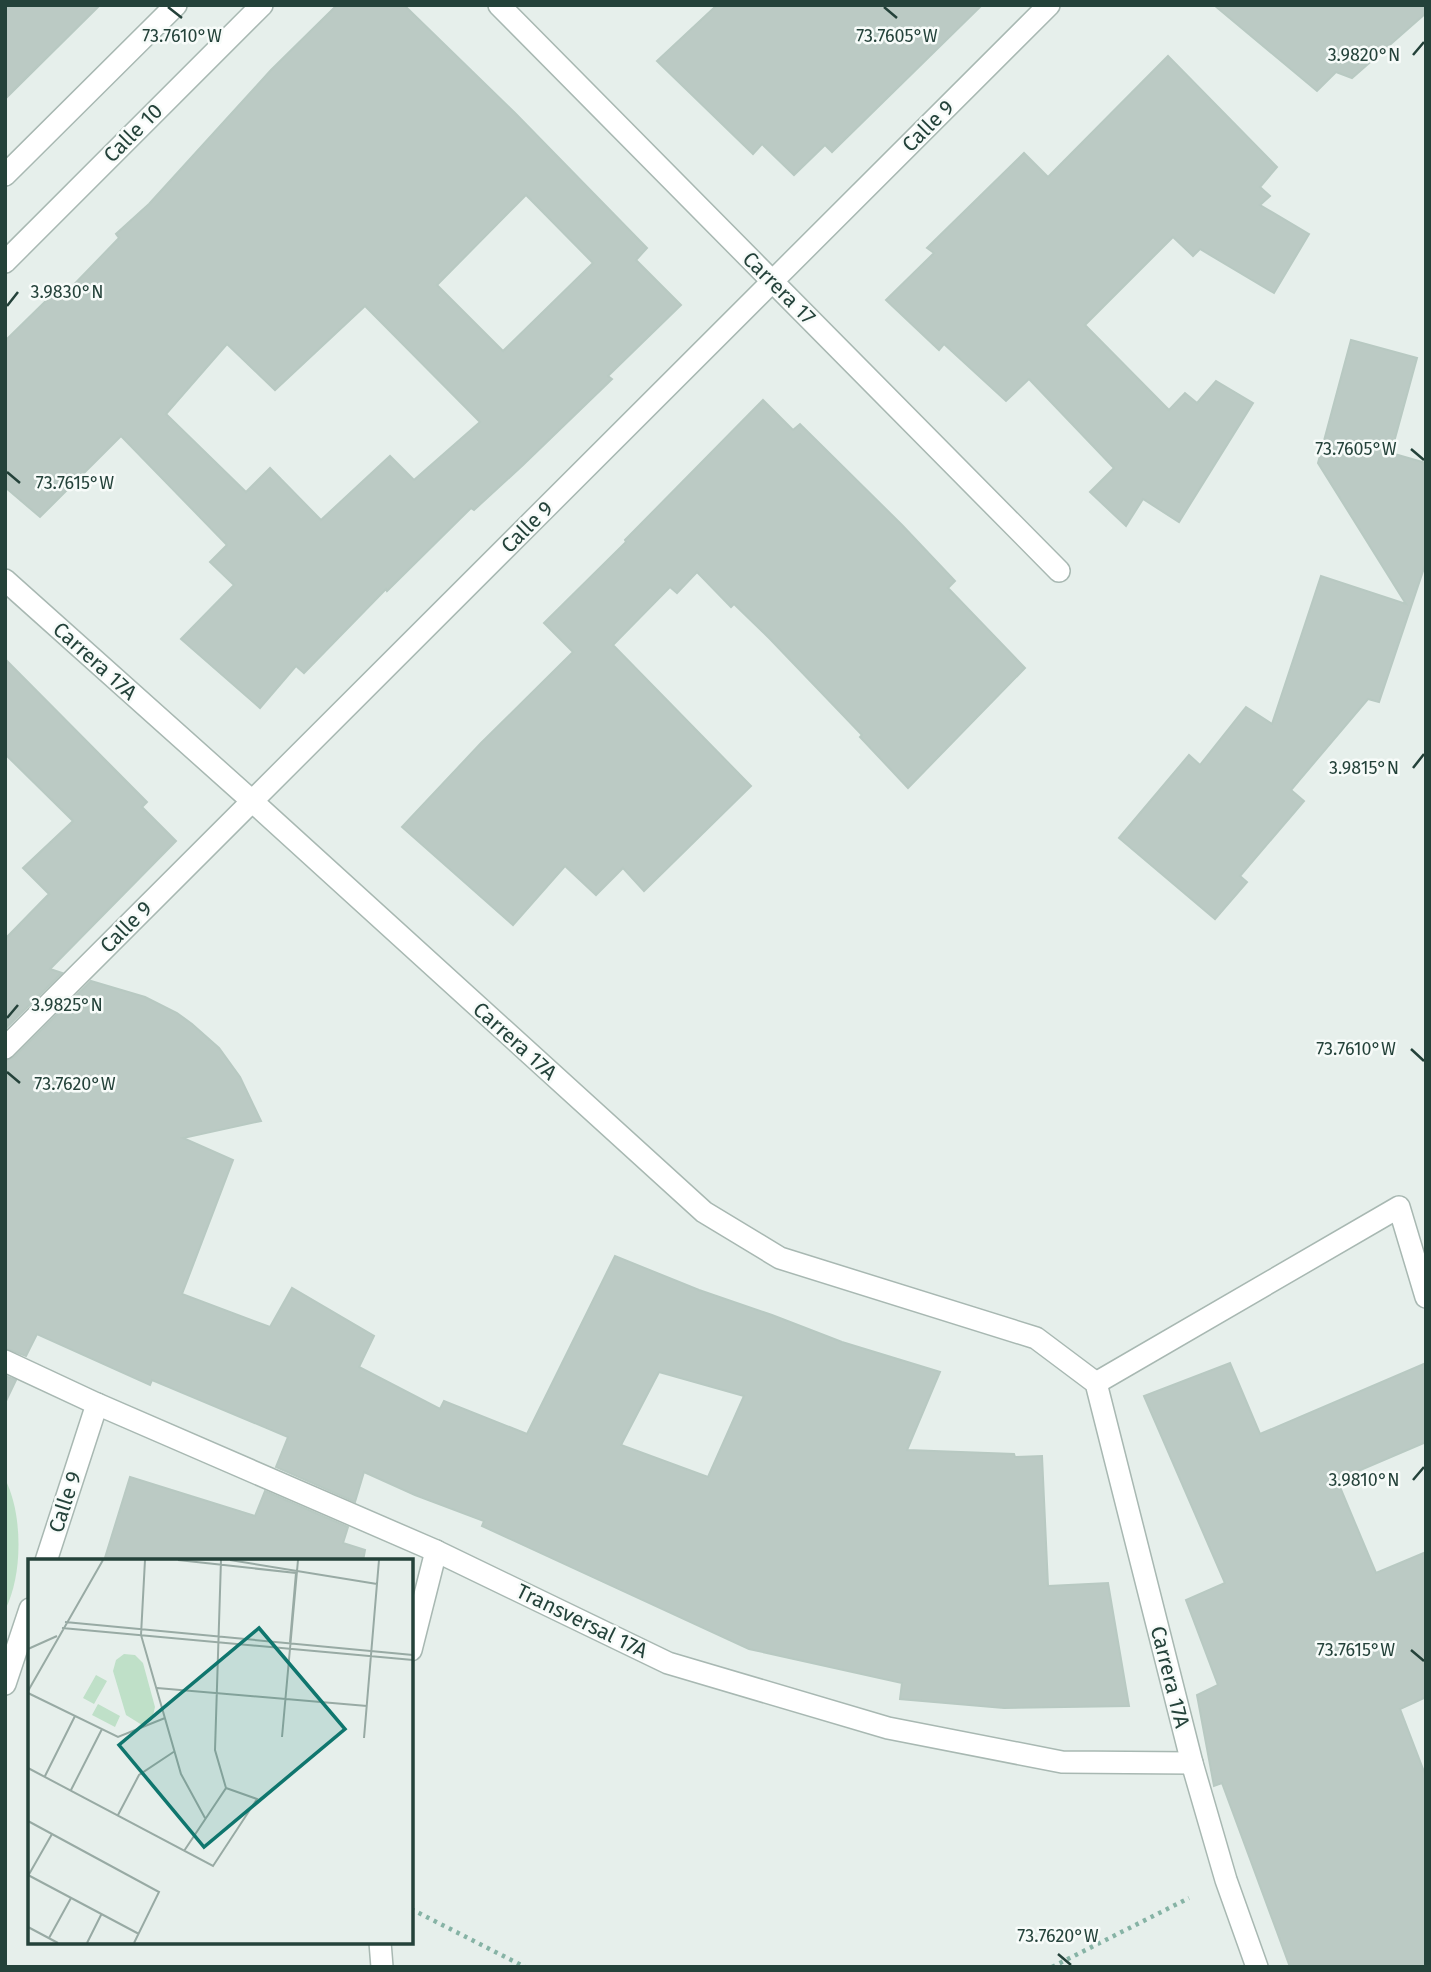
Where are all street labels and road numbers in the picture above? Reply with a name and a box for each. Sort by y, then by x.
street label: Calle 9 [897,95,959,157]
street label: Calle 10 [98,98,168,168]
street label: Carrera 17 [737,246,821,330]
street label: Calle 9 [496,496,558,558]
street label: Carrera 17A [48,616,142,706]
street label: Calle 9 [95,896,157,958]
street label: Carrera 17A [468,996,562,1086]
street label: Calle 9 [43,1468,87,1536]
street label: Transversal 17A [512,1578,652,1664]
street label: Carrera 17A [1145,1623,1195,1731]

